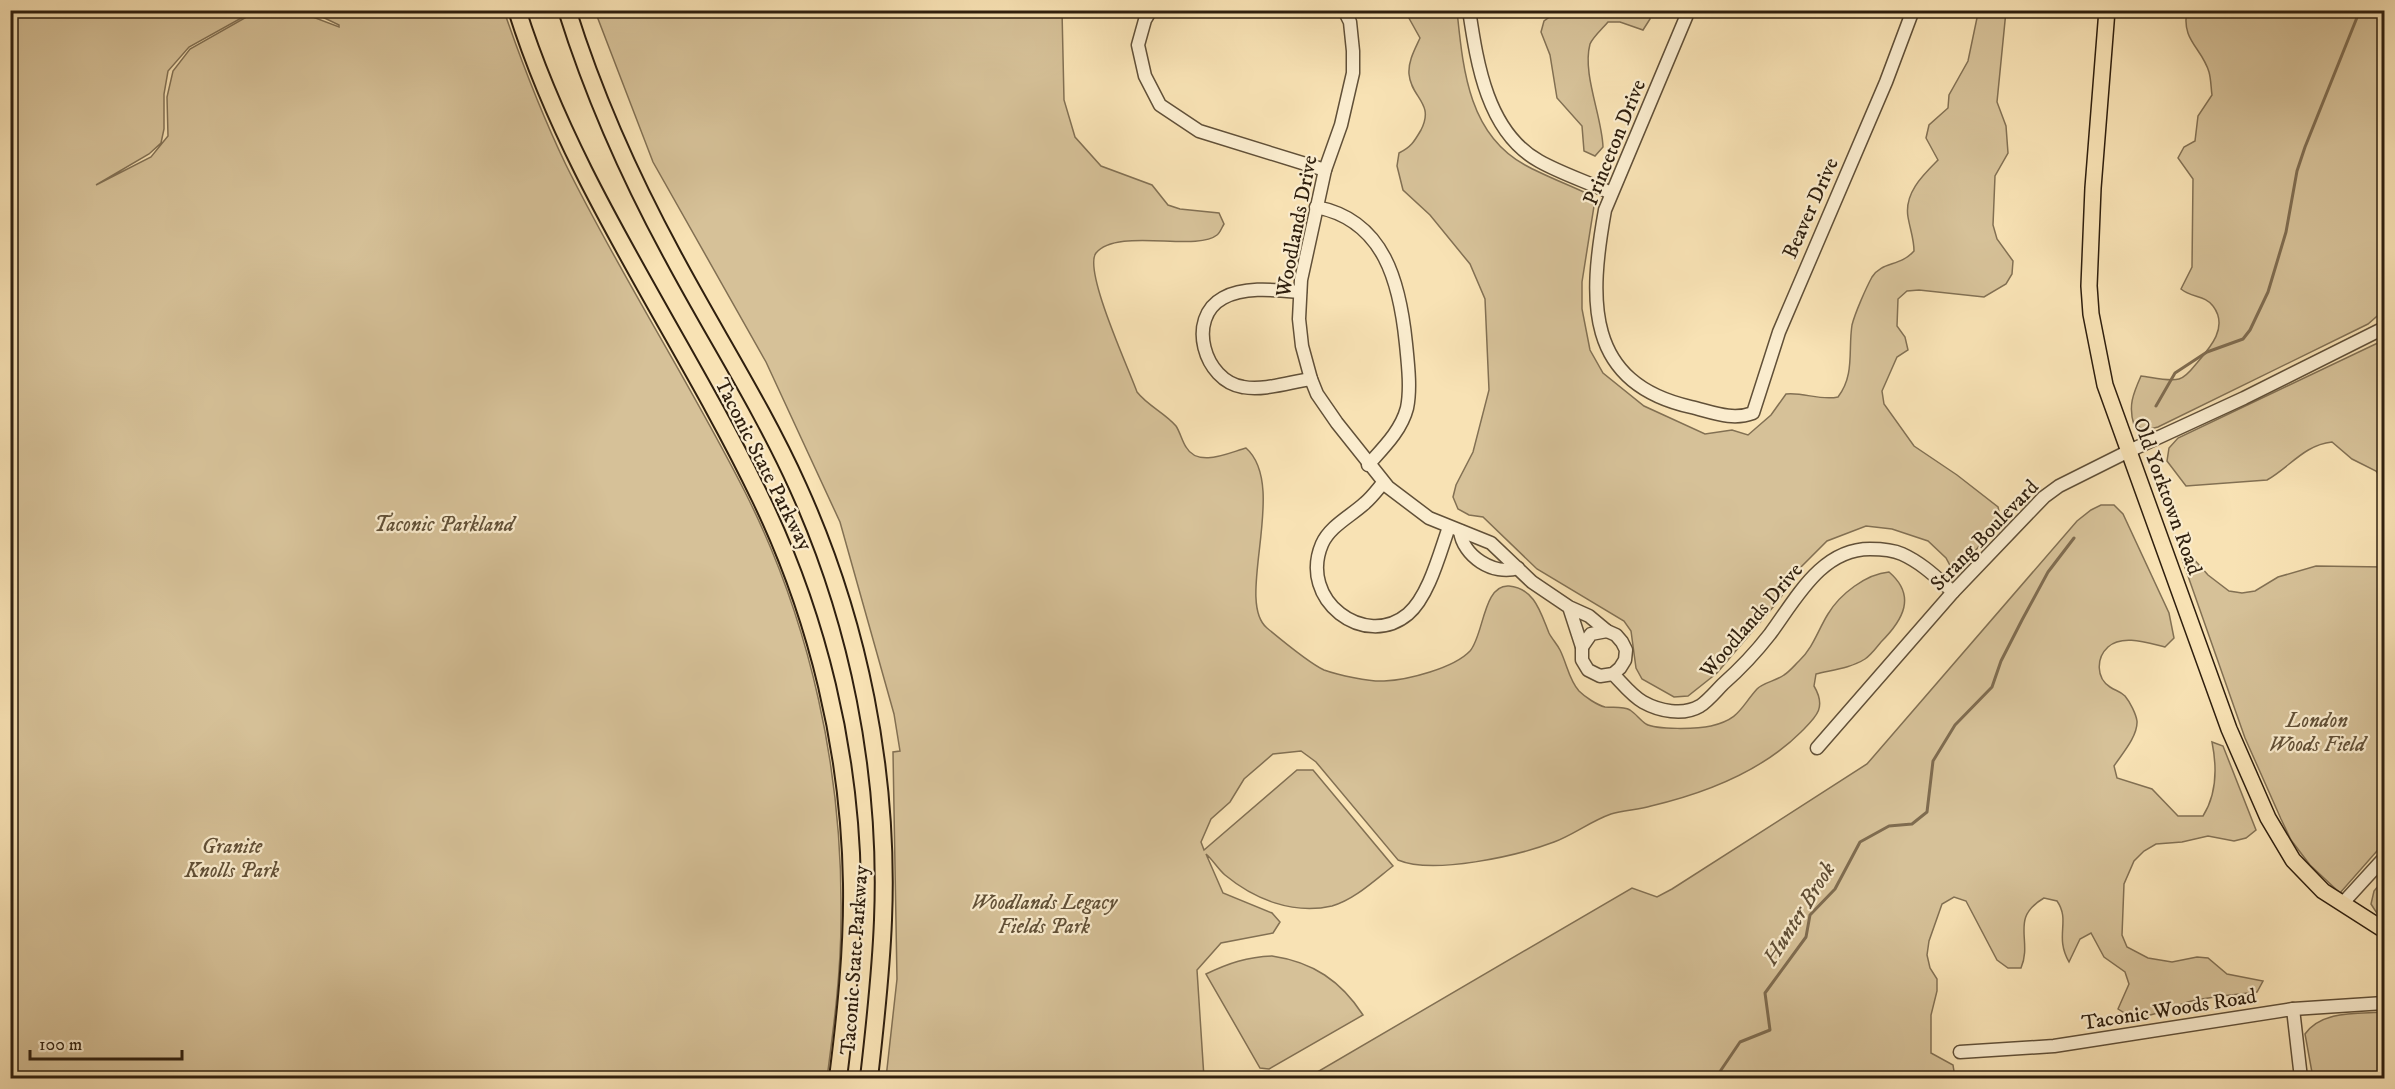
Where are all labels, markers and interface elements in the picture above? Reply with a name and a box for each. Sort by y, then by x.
street label: Princeton Drive [1578,75,1652,209]
street label: Woodlands Drive [1270,153,1324,300]
street label: Beaver Drive [1777,154,1845,263]
street label: Taconic State Parkway [708,374,818,556]
street label: Old Yorktown Road [2127,414,2208,579]
street label: Strang Boulevard [1925,474,2045,597]
park label: Taconic Parkland [374,512,517,538]
street label: Woodlands Drive [1694,558,1809,684]
park label: London Woods Field [2269,708,2368,758]
park label: Granite Knolls Park [184,834,280,884]
water label: Hunter Brook [1756,857,1842,971]
street label: Taconic State Parkway [835,863,875,1056]
park label: Woodlands Legacy Fields Park [971,890,1119,940]
street label: Taconic Woods Road [2080,983,2259,1037]
scale bar [30,1023,182,1061]
text: 100 m [39,1034,82,1056]

